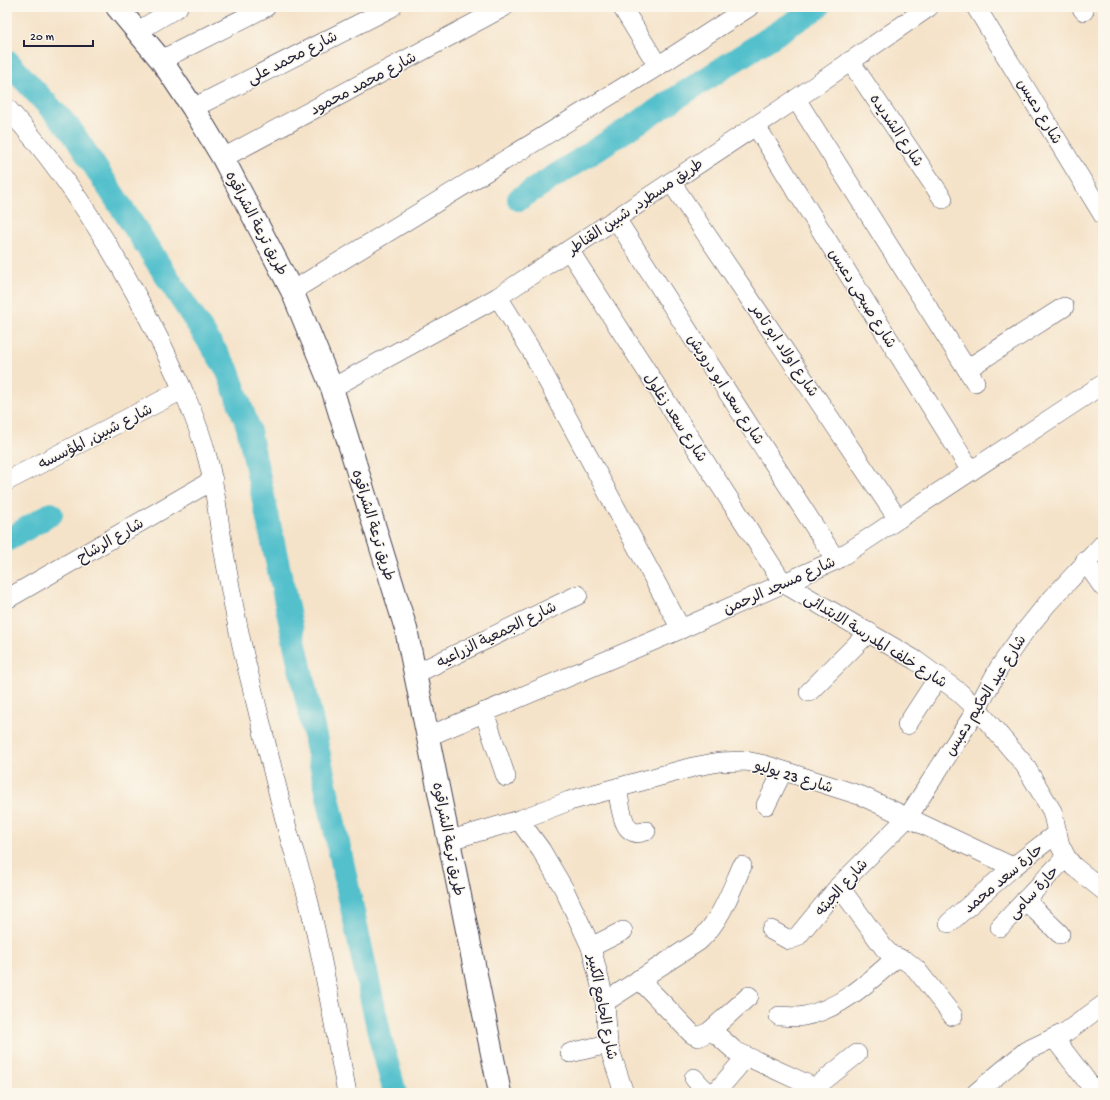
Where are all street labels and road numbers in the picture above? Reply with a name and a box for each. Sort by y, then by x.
street label: شارع محمد على [245,28,341,89]
street label: شارع محمد محمود [308,49,420,120]
street label: شارع دعبس [1012,76,1065,148]
street label: شارع الشديده [864,91,926,171]
street label: طريق مسطرد, شبين القناطر [563,156,707,261]
street label: طريق ترعة الشراقوه [220,169,290,279]
street label: شارع صبحى دعبس [823,246,899,352]
street label: شارع اولاد ابو تامر [744,300,821,401]
street label: شارع سعد ابو درويش [682,331,767,449]
street label: شارع سعد زغلول [639,370,710,466]
street label: شارع شبين, المؤسسه [36,401,156,474]
street label: طريق ترعة الشراقوه [347,468,398,583]
street label: شارع الرشاح [74,515,148,568]
street label: شارع مسجد الرحمن [721,554,839,620]
street label: شارع خلف المدرسة الابتدائى [800,590,950,693]
street label: شارع الجمعية الزراعيه [434,599,560,673]
street label: شارع عبد الحكيم دعبس [942,632,1032,760]
street label: شارع 23 يوليو [751,757,835,798]
street label: طريق ترعة الشراقوه [427,781,467,898]
street label: حارة سعد محمد [961,841,1048,918]
street label: شارع الجبثه [812,856,873,921]
street label: حارة سامى [1005,863,1064,924]
street label: شارع الجامع الكبير [582,951,620,1062]

